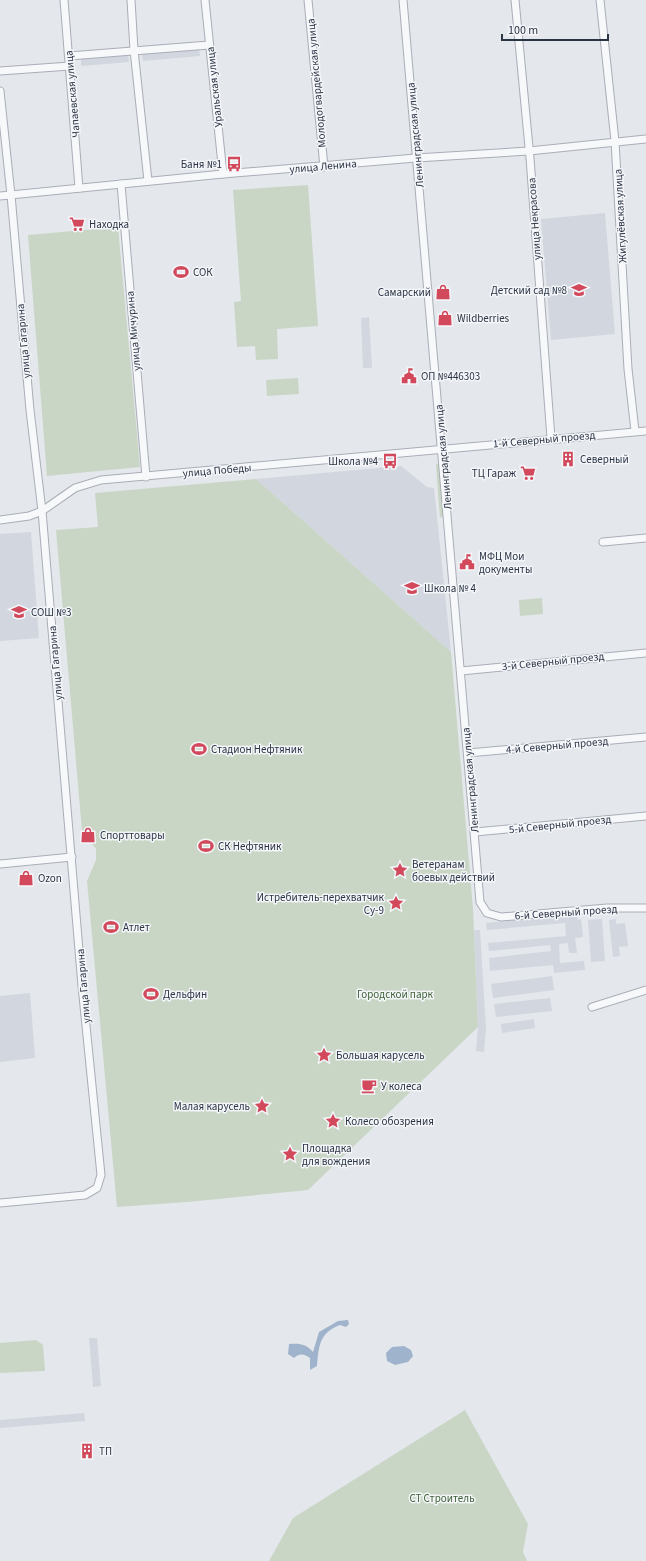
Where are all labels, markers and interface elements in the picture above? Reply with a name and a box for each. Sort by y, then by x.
scale bar [502,16,608,42]
street label: Молодогвардейская улица [303,18,330,148]
text: 100 m [508,22,538,39]
street label: Уральская улица [203,46,226,128]
street label: Чапаевская улица [61,50,84,138]
street label: Ленинградская улица [403,82,428,188]
bus stop icon: Баня №1 [225,155,243,173]
street label: улица Ленина [289,156,357,177]
place label: Баня №1 [181,157,222,172]
street label: Жигулёвская улица [611,168,630,263]
street label: улица Некрасова [524,177,545,261]
supermarket icon: Находка [68,215,86,233]
place label: Находка [89,217,129,232]
sports icon: СОК [172,263,190,281]
place label: СОК [193,265,213,280]
school or university icon: Детский сад №8 [570,281,588,299]
shop icon: Самарский [434,283,452,301]
place label: Детский сад №8 [491,283,568,298]
place label: Самарский [378,285,431,300]
street label: улица Мичурина [123,290,144,371]
street label: улица Гагарина [13,303,34,379]
shop icon: Wildberries [436,309,454,327]
place label: Wildberries [457,311,510,326]
public building icon: ОП №446303 [400,367,418,385]
place label: ОП №446303 [421,369,480,384]
street label: Ленинградская улица [431,404,456,510]
street label: 1-й Северный проезд [492,428,596,451]
building icon: Северный [559,450,577,468]
bus stop icon: Школа №4 [381,452,399,470]
place label: Северный [580,452,629,467]
place label: Школа №4 [328,454,379,469]
street label: улица Победы [182,460,252,481]
supermarket icon: ТЦ Гараж [519,464,537,482]
place label: ТЦ Гараж [472,466,516,481]
place label: МФЦ Мои документы [479,549,532,577]
public building icon: МФЦ Мои документы [458,553,476,571]
school or university icon: Школа № 4 [403,579,421,597]
place label: Школа № 4 [424,581,476,596]
school or university icon: СОШ №3 [10,603,28,621]
place label: СОШ №3 [31,605,71,620]
street label: улица Гагарина [45,625,66,701]
street label: 3-й Северный проезд [501,649,605,674]
street label: Ленинградская улица [458,727,483,833]
street label: 4-й Северный проезд [505,734,609,757]
sports icon: Стадион Нефтяник [190,740,208,758]
place label: Стадион Нефтяник [211,742,303,757]
street label: 5-й Северный проезд [508,812,612,837]
shop icon: Спорттовары [79,826,97,844]
place label: Спорттовары [100,828,165,843]
sports icon: СК Нефтяник [197,837,215,855]
place label: СК Нефтяник [218,839,282,854]
place label: Ветеранам боевых действий [412,857,495,885]
place icon: Ветеранам боевых действий [391,861,409,879]
shop icon: Ozon [17,869,35,887]
place label: Ozon [38,871,62,886]
place label: Истребитель-перехватчик Су-9 [257,890,385,918]
place icon: Истребитель-перехватчик Су-9 [387,894,405,912]
street label: 6-й Северный проезд [514,901,618,924]
sports icon: Атлет [102,918,120,936]
place label: Атлет [123,920,150,935]
street label: улица Гагарина [73,948,94,1024]
sports icon: Дельфин [142,985,160,1003]
place label: Дельфин [163,987,207,1002]
park label: Городской парк [357,987,434,1002]
place icon: Большая карусель [315,1046,333,1064]
place label: Большая карусель [336,1048,425,1063]
cafe icon: У колеса [360,1077,378,1095]
place label: У колеса [381,1079,422,1094]
place icon: Малая карусель [253,1097,271,1115]
place label: Малая карусель [174,1099,250,1114]
place icon: Колесо обозрения [324,1112,342,1130]
place label: Колесо обозрения [345,1114,434,1129]
place label: Площадка для вождения [302,1141,370,1169]
place icon: Площадка для вождения [281,1145,299,1163]
building icon: ТП [78,1442,96,1460]
place label: ТП [99,1444,112,1459]
park label: СТ Строитель [409,1491,475,1506]

